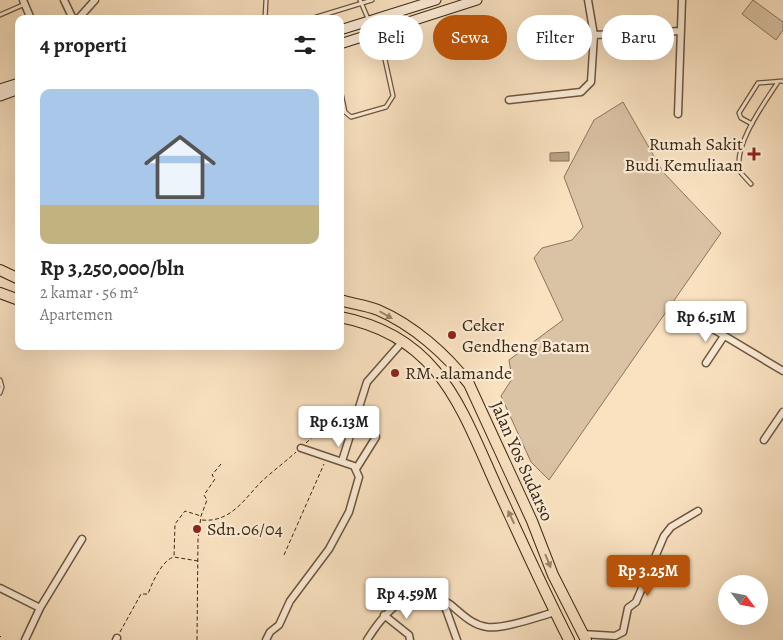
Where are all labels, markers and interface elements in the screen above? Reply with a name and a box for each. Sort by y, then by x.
chip: Beli [359,15,423,60]
chip: Sewa [433,15,507,60]
chip: Filter [517,15,592,60]
chip: Baru [602,15,674,60]
text: 4 properti [40,31,127,59]
icon: filters [291,31,319,59]
icon: home [135,122,225,212]
place label: Rumah Sakit Budi Kemuliaan [625,132,743,177]
marker: Rumah Sakit Budi Kemuliaan [747,147,761,161]
text: Rp 3,250,000/bln [40,254,185,282]
text: 2 kamar · 56 m² [40,282,138,304]
pin: Rp 6.51M [654,300,758,343]
text: Apartemen [40,304,113,326]
text: Rp 6.51M [676,306,736,328]
one-way arrow [380,310,393,319]
place label: Ceker Gendheng Batam [462,313,590,358]
marker: Ceker Gendheng Batam [446,329,458,341]
place label: RM .alamande [405,361,512,385]
marker: RM .alamande [389,367,401,379]
street label: Jalan Yos Sudarso [485,397,559,525]
pin: Rp 6.13M [287,406,391,448]
text: Rp 6.13M [309,411,369,433]
one-way arrow [506,510,514,524]
place label: Sdn.06/04 [207,517,283,541]
marker: Sdn.06/04 [191,523,203,535]
one-way arrow [544,554,552,568]
pin: Rp 3.25M [596,554,700,597]
text: Rp 3.25M [618,560,678,582]
north arrow [718,575,768,625]
map controls [718,575,768,625]
pin: Rp 4.59M [355,578,459,620]
text: Rp 4.59M [377,583,437,605]

